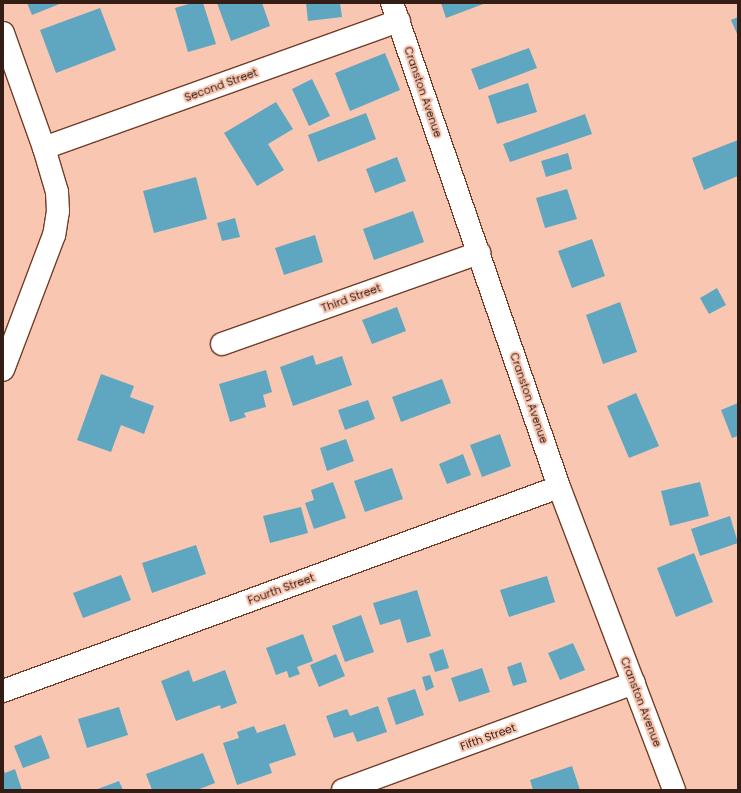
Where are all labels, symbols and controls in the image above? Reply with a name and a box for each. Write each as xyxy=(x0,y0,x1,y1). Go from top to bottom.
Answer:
street label: Cranston Avenue xyxy=(401,45,445,139)
street label: Second Street xyxy=(183,66,259,104)
street label: Third Street xyxy=(319,281,383,315)
street label: Cranston Avenue xyxy=(507,351,551,445)
street label: Fourth Street xyxy=(246,571,316,607)
street label: Cranston Avenue xyxy=(618,655,664,749)
street label: Fifth Street xyxy=(458,721,518,753)

